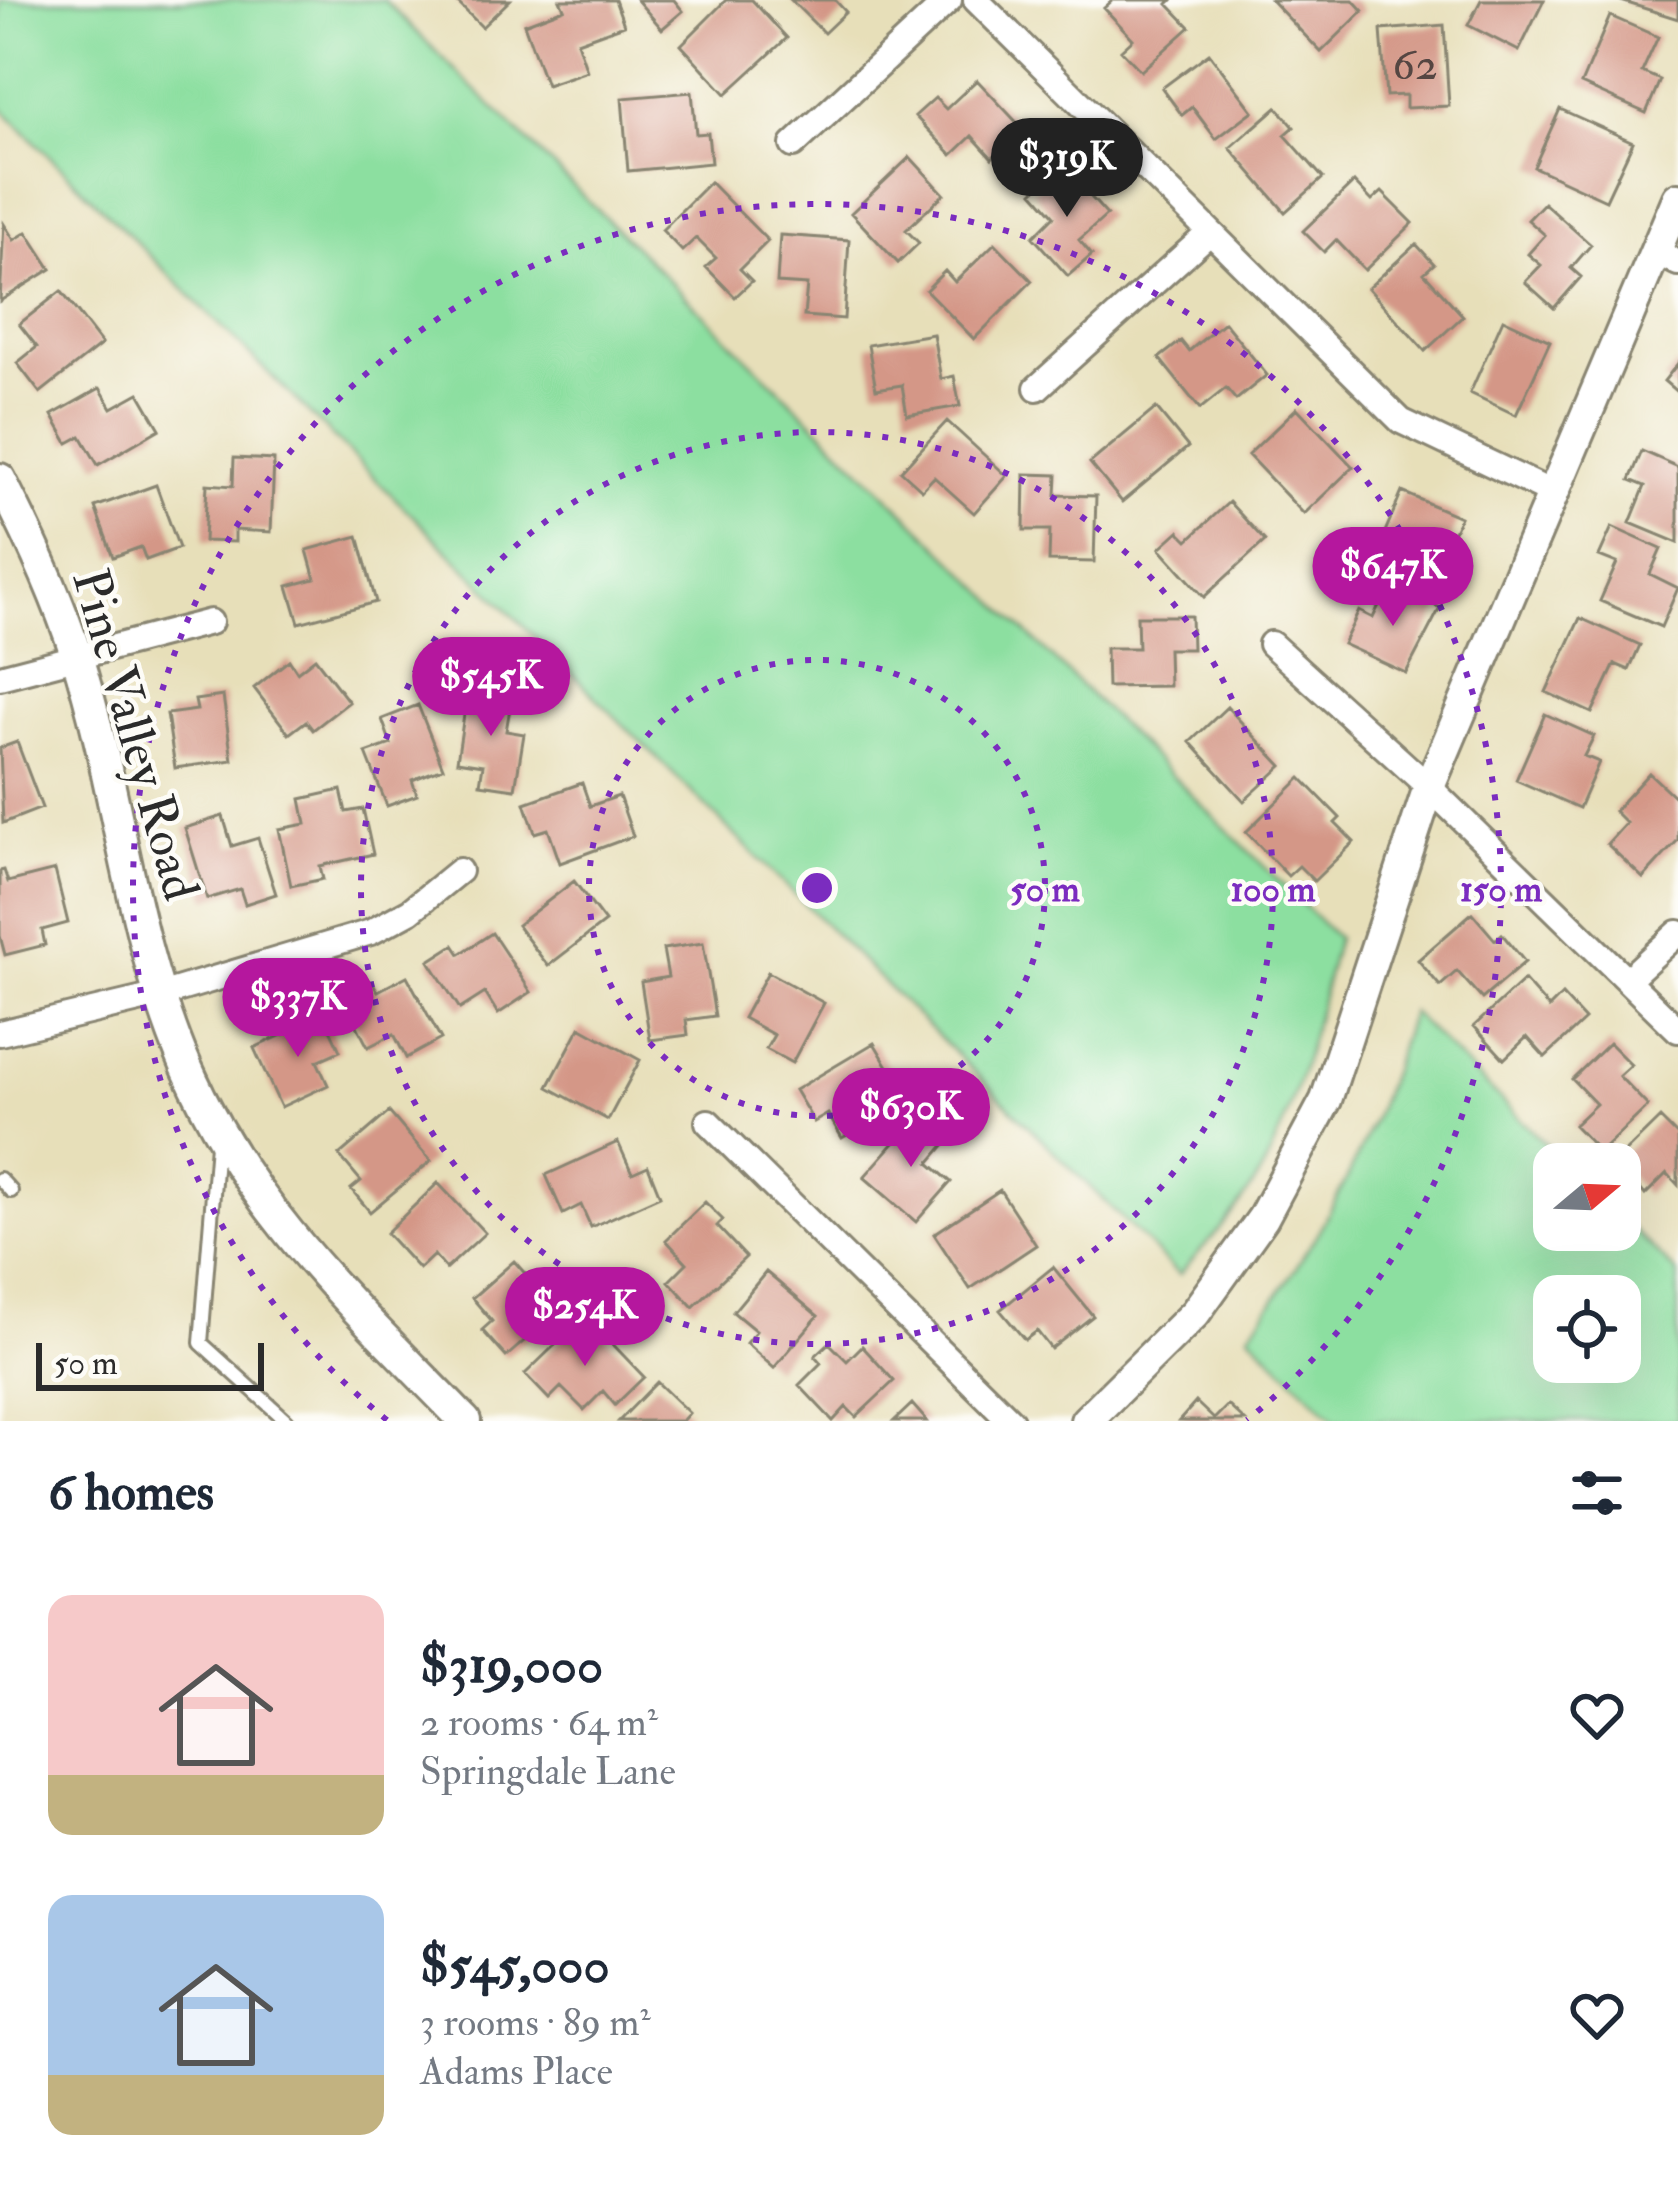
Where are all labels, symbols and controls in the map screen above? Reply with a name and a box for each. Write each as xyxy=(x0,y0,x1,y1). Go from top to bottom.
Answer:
house number: 62 xyxy=(1392,37,1438,93)
pin: $319K xyxy=(983,118,1151,220)
text: $319K xyxy=(1018,132,1116,181)
pin: $647K xyxy=(1309,527,1477,629)
text: $647K xyxy=(1339,541,1447,590)
street label: Pine Valley Road xyxy=(57,562,213,907)
pin: $545K xyxy=(407,637,575,739)
text: $545K xyxy=(439,651,543,700)
centre of rings xyxy=(796,867,838,909)
text: 50 m xyxy=(1010,867,1080,912)
text: 100 m xyxy=(1230,867,1316,912)
text: 150 m xyxy=(1460,867,1542,912)
pin: $337K xyxy=(214,958,382,1060)
text: $337K xyxy=(249,972,347,1021)
pin: $630K xyxy=(827,1068,995,1170)
text: $630K xyxy=(859,1082,963,1131)
north arrow xyxy=(1533,1143,1641,1251)
map controls xyxy=(1533,1143,1641,1383)
pin: $254K xyxy=(501,1267,669,1369)
button: locate xyxy=(1533,1275,1641,1383)
text: $254K xyxy=(532,1281,638,1330)
scale bar xyxy=(36,1337,264,1390)
text: 50 m xyxy=(54,1343,118,1384)
icon: filters xyxy=(1564,1460,1630,1526)
text: 6 homes xyxy=(48,1461,214,1525)
text: $319,000 xyxy=(420,1634,603,1698)
icon: home xyxy=(144,1643,288,1787)
icon: heart xyxy=(1564,1682,1630,1748)
text: 2 rooms · 64 m² xyxy=(420,1698,658,1747)
text: Springdale Lane xyxy=(420,1747,676,1796)
text: $545,000 xyxy=(420,1934,610,1998)
icon: home xyxy=(144,1943,288,2087)
icon: heart xyxy=(1564,1982,1630,2048)
text: 3 rooms · 89 m² xyxy=(420,1998,651,2047)
text: Adams Place xyxy=(420,2047,613,2096)

